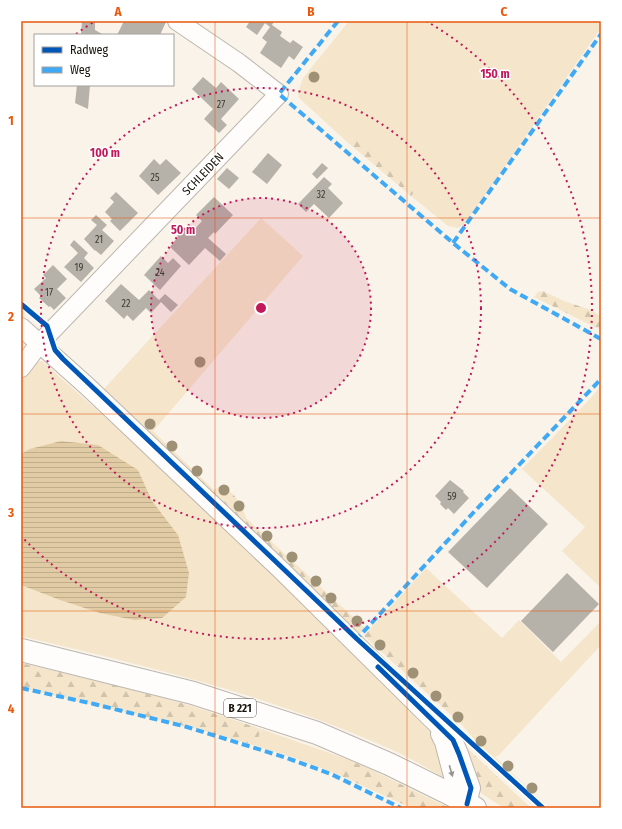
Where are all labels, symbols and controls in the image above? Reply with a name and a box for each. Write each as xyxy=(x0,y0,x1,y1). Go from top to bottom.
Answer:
text: A xyxy=(113,4,122,19)
text: B xyxy=(307,4,315,19)
text: C xyxy=(501,4,508,19)
legend xyxy=(34,34,174,86)
text: Radweg xyxy=(70,43,109,57)
text: Weg xyxy=(70,63,91,77)
text: 150 m xyxy=(480,67,510,81)
house number: 27 xyxy=(217,99,225,111)
text: 1 xyxy=(8,113,14,128)
text: 100 m xyxy=(90,146,120,160)
street label: SCHLEIDEN xyxy=(179,150,227,198)
house number: 25 xyxy=(151,172,160,184)
house number: 32 xyxy=(317,189,326,201)
text: 50 m xyxy=(171,223,195,237)
house number: 21 xyxy=(95,234,103,246)
house number: 19 xyxy=(75,262,84,274)
house number: 24 xyxy=(155,267,165,279)
house number: 17 xyxy=(45,287,53,299)
house number: 22 xyxy=(122,298,131,310)
centre of rings xyxy=(254,301,268,315)
text: 2 xyxy=(7,309,14,324)
house number: 59 xyxy=(447,491,457,503)
text: 3 xyxy=(7,505,14,520)
road number: B 221 xyxy=(224,699,256,717)
text: 4 xyxy=(8,701,15,716)
one-way arrow xyxy=(448,766,454,778)

